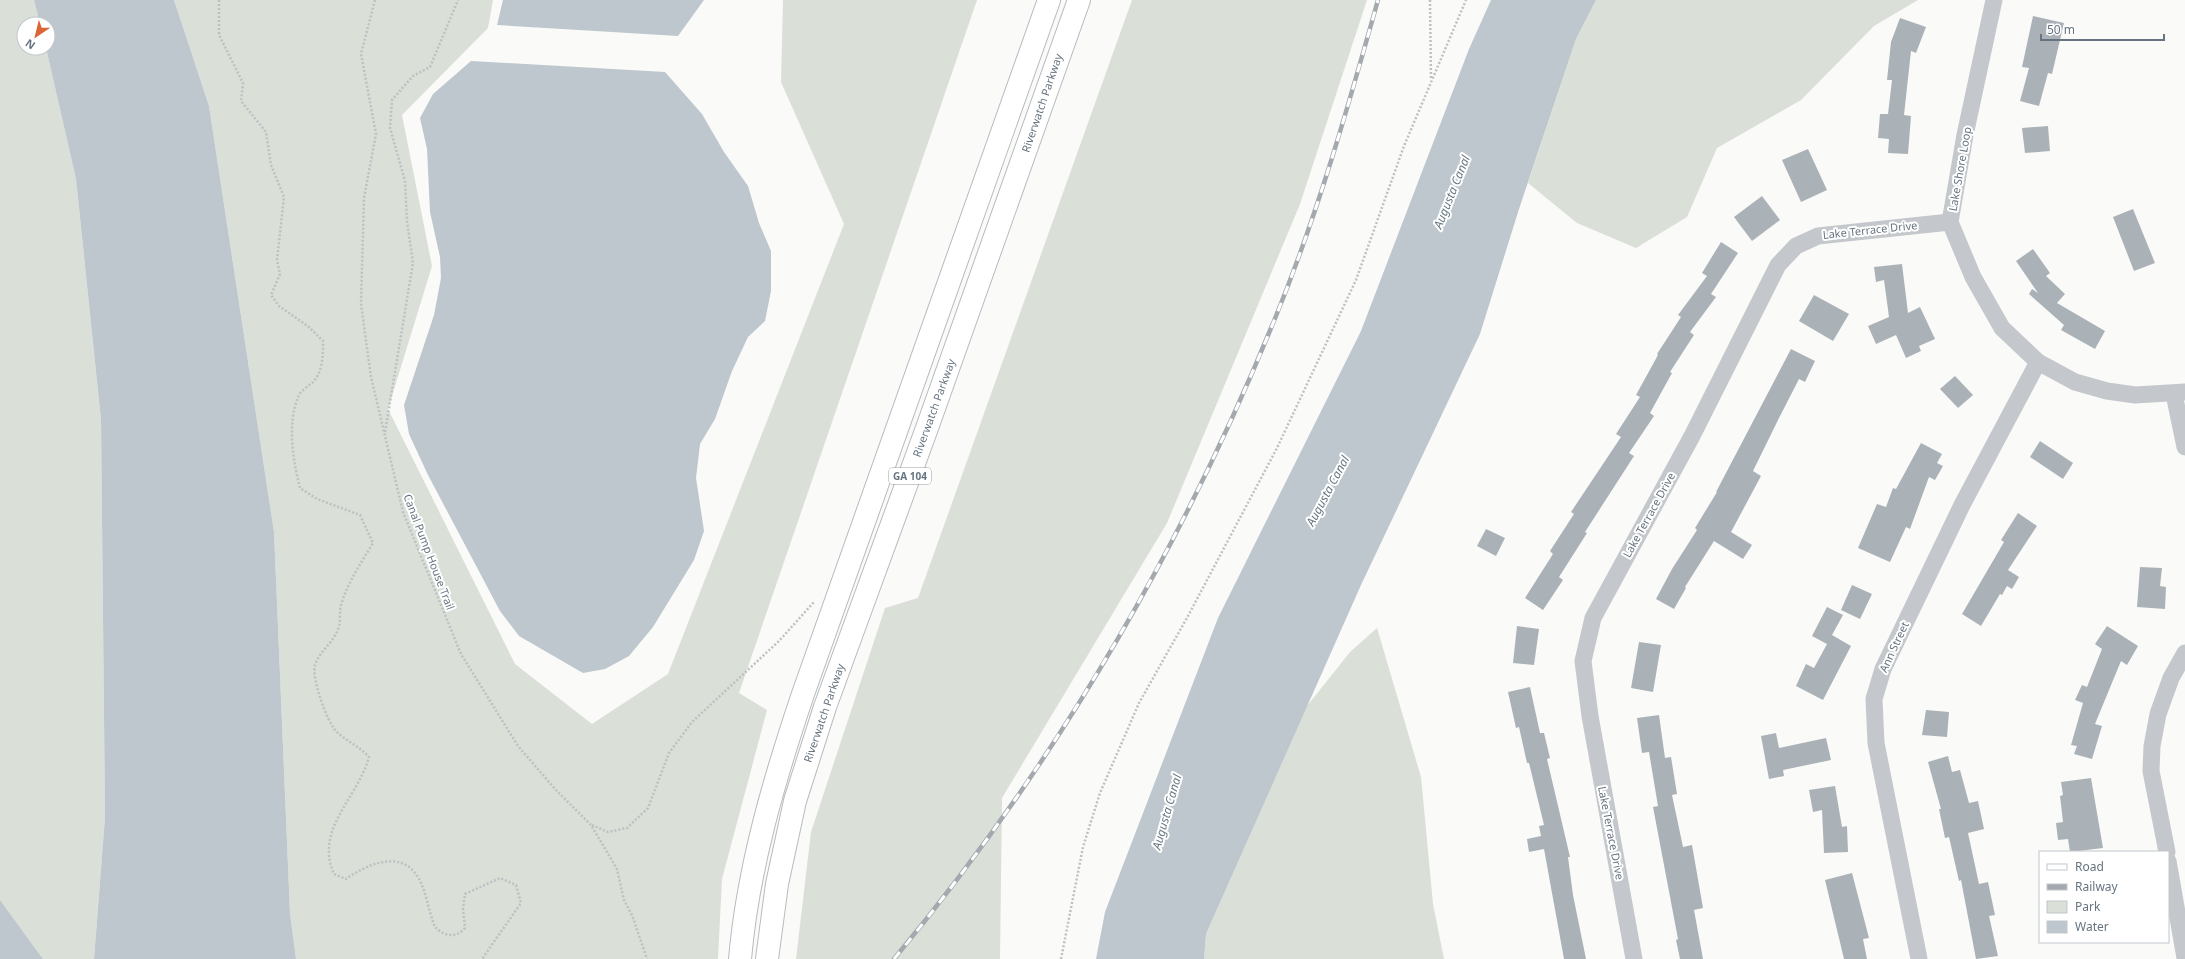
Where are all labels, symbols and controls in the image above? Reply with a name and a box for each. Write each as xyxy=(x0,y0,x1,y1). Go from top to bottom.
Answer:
north arrow xyxy=(16,16,56,56)
scale bar xyxy=(2041,16,2164,42)
text: 50 m xyxy=(2047,21,2075,38)
text: N xyxy=(22,36,38,53)
street label: Riverwatch Parkway xyxy=(1018,51,1066,154)
street label: Lake Shore Loop xyxy=(1945,125,1974,212)
water label: Augusta Canal xyxy=(1429,152,1474,232)
street label: Lake Terrace Drive xyxy=(1822,217,1918,242)
street label: Riverwatch Parkway xyxy=(909,356,958,459)
water label: Augusta Canal xyxy=(1301,452,1354,530)
road number: GA 104 xyxy=(889,468,931,484)
street label: Lake Terrace Drive xyxy=(1619,470,1678,560)
street label: Canal Pump House Trail xyxy=(400,492,458,612)
street label: Ann Street xyxy=(1875,619,1912,675)
street label: Riverwatch Parkway xyxy=(800,661,848,764)
water label: Augusta Canal xyxy=(1147,771,1186,852)
street label: Lake Terrace Drive xyxy=(1595,785,1628,881)
legend xyxy=(2039,851,2169,943)
text: Road xyxy=(2075,858,2104,875)
text: Railway xyxy=(2075,878,2119,895)
text: Park xyxy=(2075,898,2101,915)
text: Water xyxy=(2075,918,2109,935)

